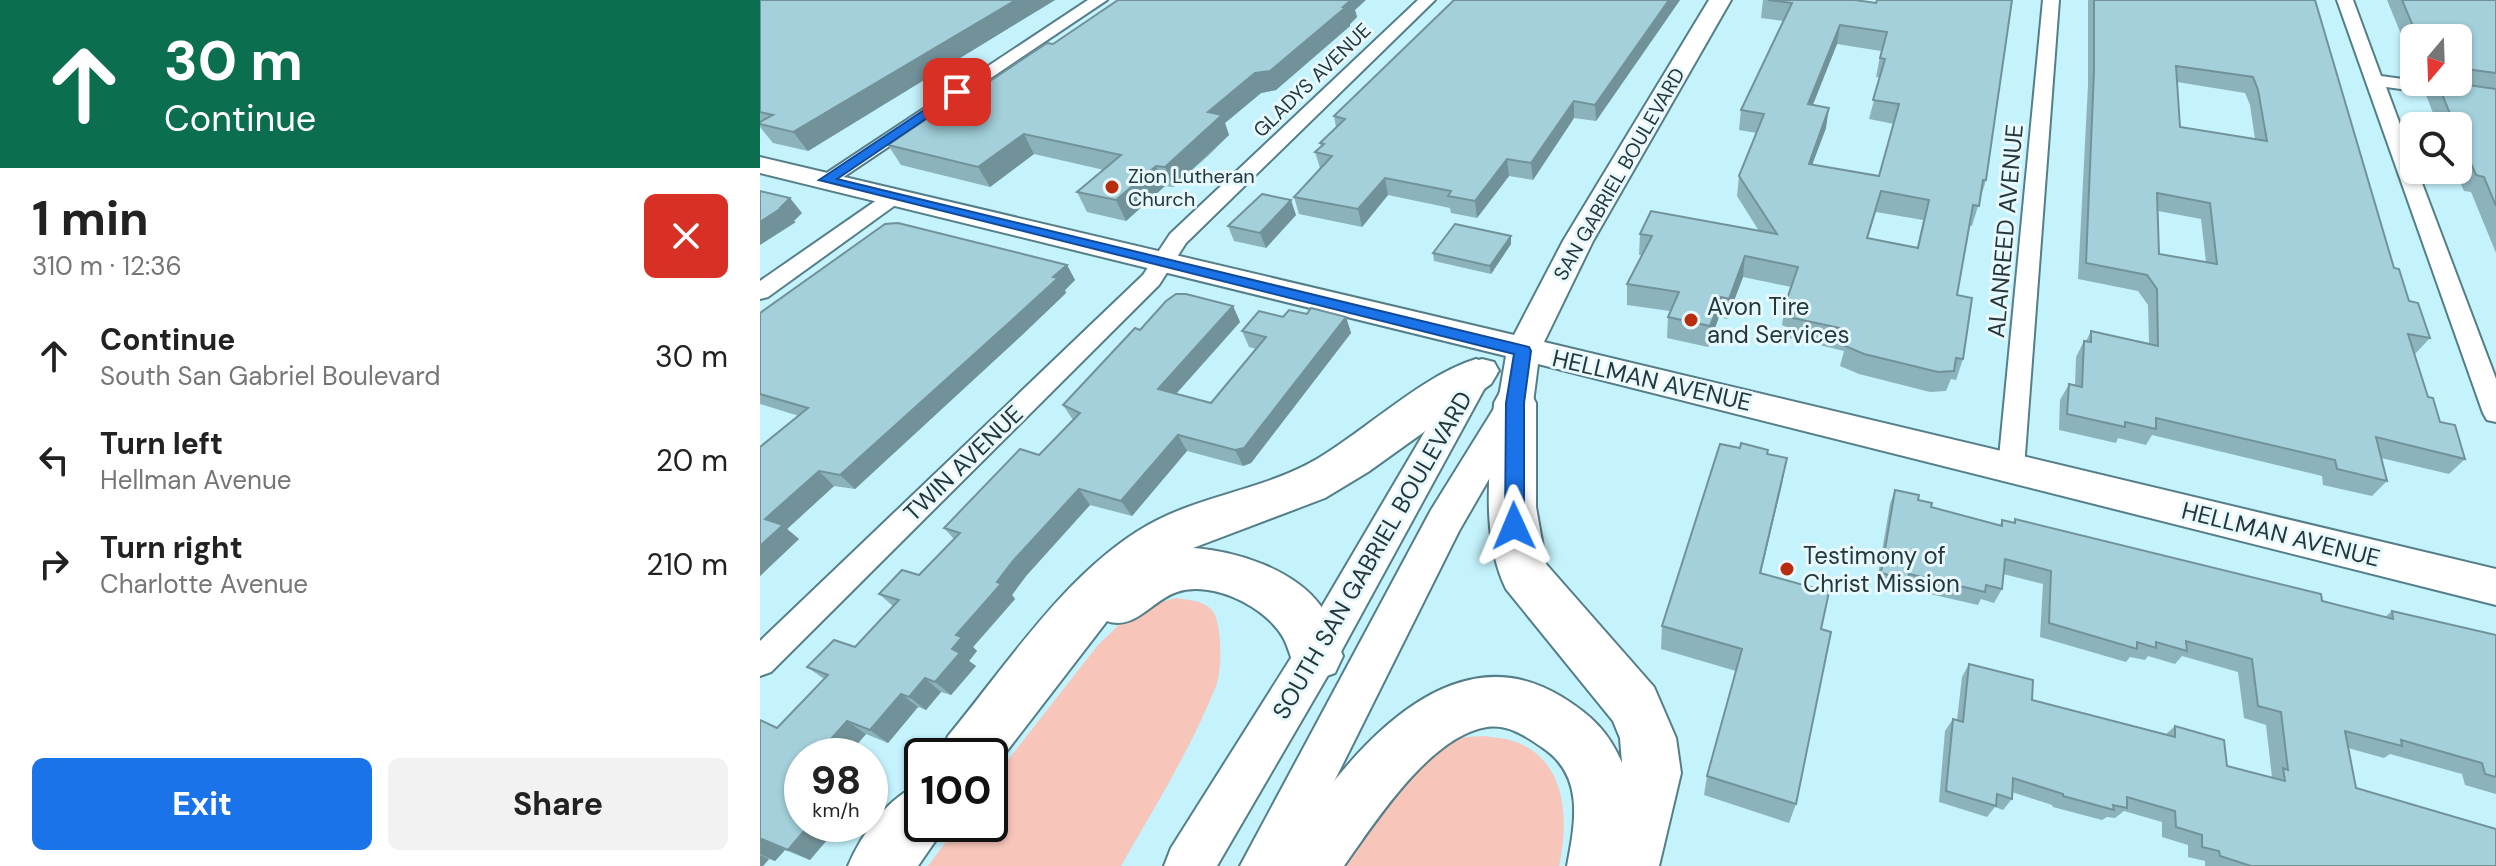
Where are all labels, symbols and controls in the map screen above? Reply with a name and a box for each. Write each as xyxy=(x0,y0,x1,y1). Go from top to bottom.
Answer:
street label: GLADYS AVENUE xyxy=(1248,17,1376,143)
text: 30 m xyxy=(164,24,303,97)
north arrow xyxy=(2400,24,2472,96)
map controls xyxy=(2400,24,2472,184)
icon: ahead xyxy=(32,32,136,136)
pin xyxy=(923,58,991,126)
street label: SAN GABRIEL BOULEVARD xyxy=(1547,63,1691,285)
icon: arrive xyxy=(935,70,979,114)
text: Continue xyxy=(164,95,316,142)
button: search xyxy=(2400,112,2472,184)
street label: ALANREED AVENUE xyxy=(1980,123,2030,339)
place label: Zion Lutheran Church xyxy=(1128,163,1255,212)
marker: Zion Lutheran Church xyxy=(1103,178,1121,196)
text: 1 min xyxy=(32,187,149,250)
button: close xyxy=(644,194,728,278)
text: 310 m · 12:36 xyxy=(32,249,182,283)
place label: Avon Tire and Services xyxy=(1707,291,1850,350)
marker: Avon Tire and Services xyxy=(1682,311,1700,329)
text: Continue xyxy=(100,320,235,359)
icon: ahead xyxy=(32,334,76,378)
text: 30 m xyxy=(655,337,728,376)
street label: HELLMAN AVENUE xyxy=(1549,342,1755,418)
text: South San Gabriel Boulevard xyxy=(100,359,441,393)
street label: SOUTH SAN GABRIEL BOULEVARD xyxy=(1265,385,1479,725)
street label: TWIN AVENUE xyxy=(897,398,1029,528)
text: Turn left xyxy=(100,424,223,463)
icon: left xyxy=(32,438,76,482)
text: 20 m xyxy=(656,441,728,480)
text: Hellman Avenue xyxy=(100,463,292,497)
position arrow xyxy=(1472,484,1556,568)
street label: HELLMAN AVENUE xyxy=(2179,494,2383,574)
text: Turn right xyxy=(100,528,243,567)
place label: Testimony of Christ Mission xyxy=(1803,540,1960,599)
icon: right xyxy=(32,542,76,586)
text: 210 m xyxy=(646,545,728,584)
marker: Testimony of Christ Mission xyxy=(1778,560,1796,578)
text: Charlotte Avenue xyxy=(100,567,308,601)
speed limit sign: 100 xyxy=(904,738,1008,842)
text: 98 xyxy=(811,754,861,806)
button: Exit xyxy=(32,758,372,850)
button: Share xyxy=(388,758,728,850)
text: km/h xyxy=(812,797,860,823)

